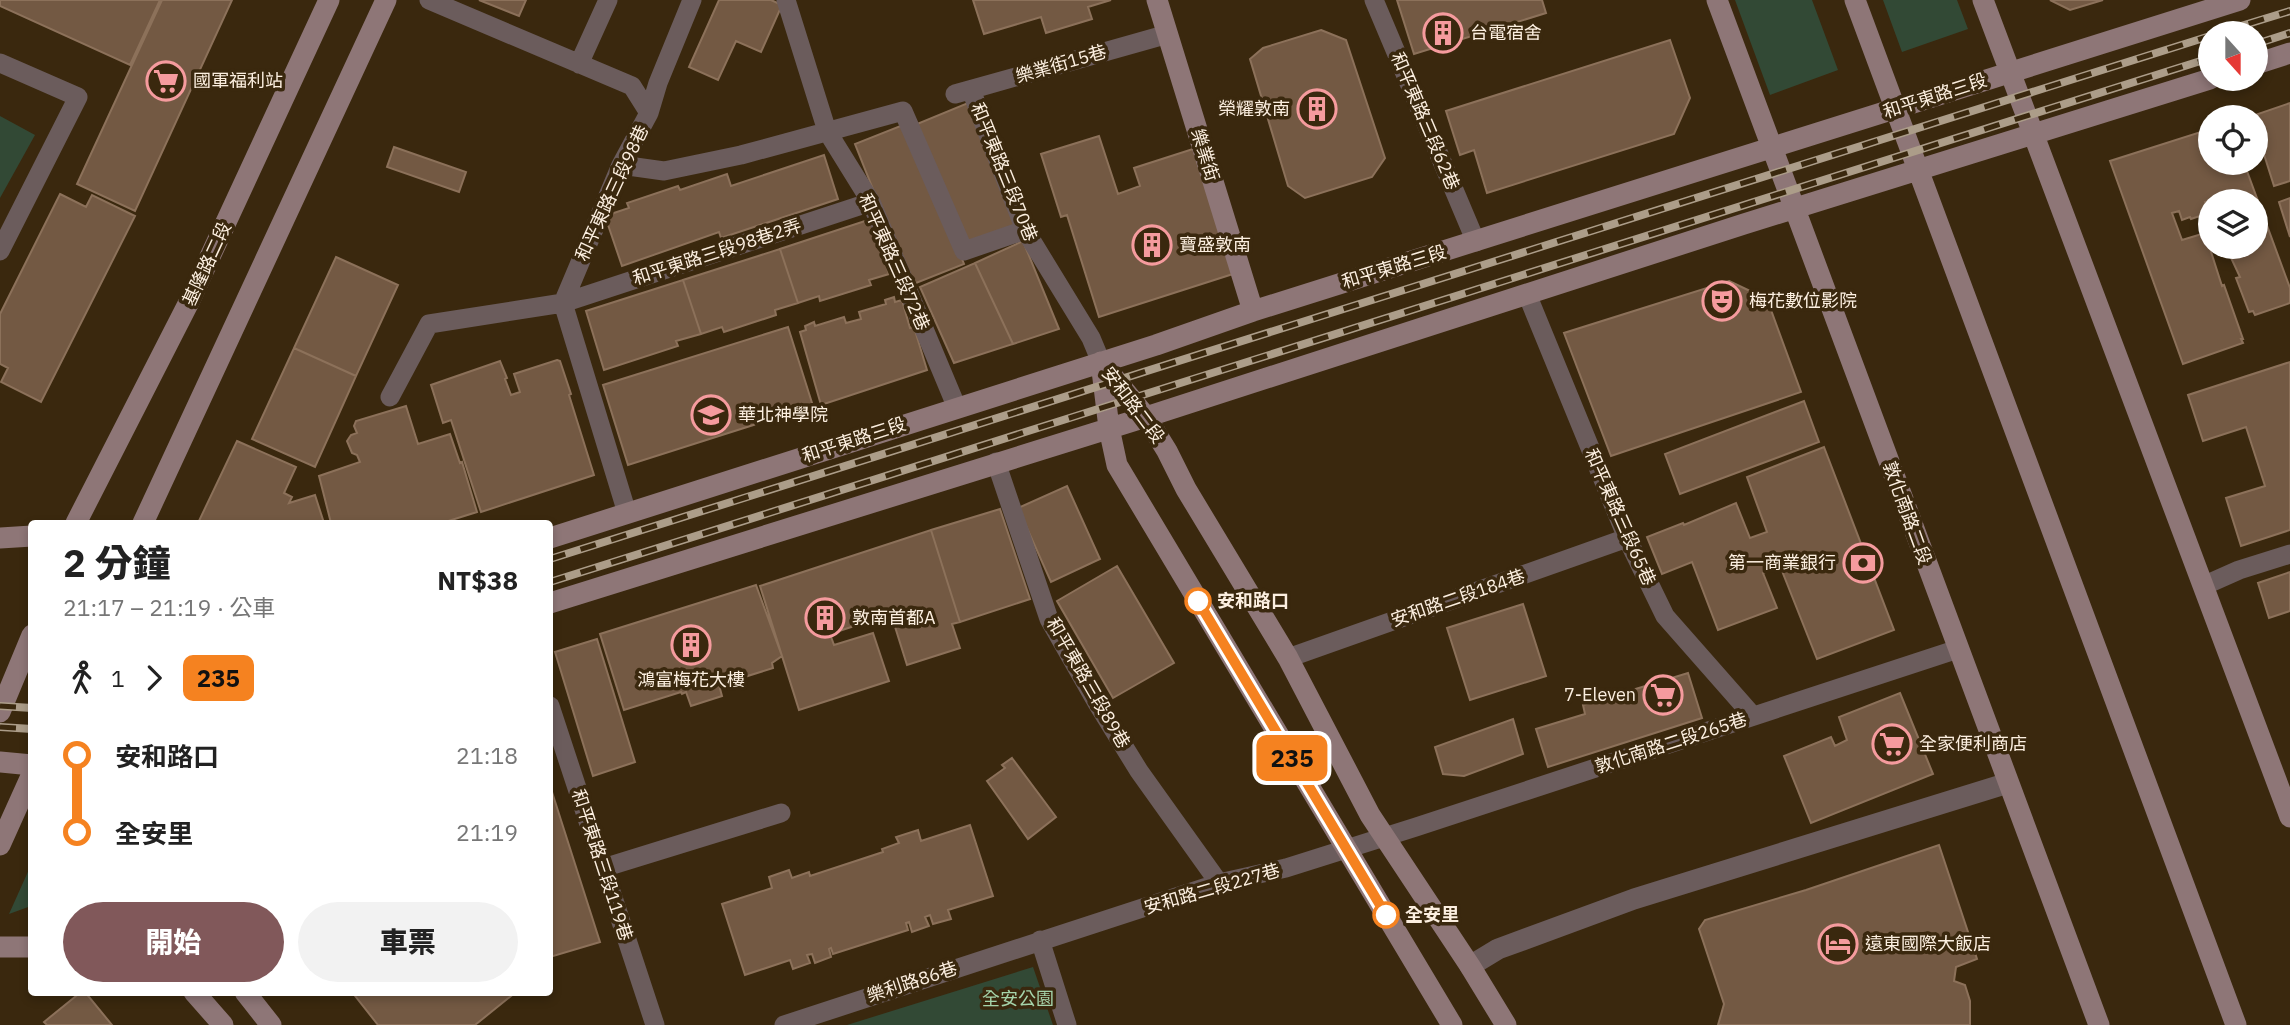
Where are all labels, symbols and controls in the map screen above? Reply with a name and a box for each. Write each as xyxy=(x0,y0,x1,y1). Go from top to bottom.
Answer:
building icon: 台電宿舍 xyxy=(1422,12,1464,54)
place label: 台電宿舍 xyxy=(1470,21,1542,44)
north arrow xyxy=(2198,21,2268,91)
map controls xyxy=(2198,21,2268,259)
street label: 樂業街15巷 xyxy=(1013,40,1109,87)
street label: 和平東路三段62巷 xyxy=(1386,48,1465,193)
supermarket icon: 國軍福利站 xyxy=(145,60,187,102)
street label: 和平東路三段 xyxy=(1880,68,1990,123)
place label: 國軍福利站 xyxy=(193,69,283,92)
building icon: 榮耀敦南 xyxy=(1296,88,1338,130)
place label: 榮耀敦南 xyxy=(1218,97,1290,120)
street label: 和平東路三段70巷 xyxy=(966,99,1043,245)
button: locate xyxy=(2198,105,2268,175)
street label: 和平東路三段98巷 xyxy=(570,121,653,265)
street label: 樂業街 xyxy=(1187,126,1224,184)
button: layers xyxy=(2198,189,2268,259)
street label: 和平東路三段72巷 xyxy=(854,190,935,334)
street label: 和平東路三段98巷2弄 xyxy=(629,213,804,290)
street label: 基隆路二段 xyxy=(177,218,236,309)
building icon: 寶盛敦南 xyxy=(1131,224,1173,266)
place label: 寶盛敦南 xyxy=(1179,233,1251,256)
street label: 和平東路三段 xyxy=(1339,240,1449,293)
theatre icon: 梅花數位影院 xyxy=(1701,280,1743,322)
place label: 梅花數位影院 xyxy=(1749,289,1857,312)
street label: 安和路二段 xyxy=(1097,362,1170,448)
school or university icon: 華北神學院 xyxy=(690,394,732,436)
place label: 華北神學院 xyxy=(738,403,828,426)
street label: 和平東路三段 xyxy=(799,412,909,467)
street label: 和平東路三段65巷 xyxy=(1580,445,1661,589)
street label: 敦化南路二段 xyxy=(1878,458,1937,568)
text: 2 分鐘 xyxy=(63,538,171,587)
bank icon: 第一商業銀行 xyxy=(1842,542,1884,584)
place label: 第一商業銀行 xyxy=(1728,551,1836,574)
text: NT$38 xyxy=(437,563,518,597)
street label: 安和路二段184巷 xyxy=(1388,564,1528,631)
marker: 安和路口 xyxy=(1185,588,1211,614)
place label: 安和路口 xyxy=(1217,589,1289,612)
text: 21:17 – 21:19 · 公車 xyxy=(63,592,276,622)
building icon: 敦南首都A xyxy=(804,597,846,639)
place label: 敦南首都A xyxy=(852,606,936,629)
street label: 和平東路三段89巷 xyxy=(1042,613,1135,752)
building icon: 鴻富梅花大樓 xyxy=(670,624,712,666)
icon: walk xyxy=(63,659,101,697)
icon: forward xyxy=(135,659,173,697)
text: 235 xyxy=(197,662,240,694)
text: 1 xyxy=(111,663,125,693)
place label: 鴻富梅花大樓 xyxy=(637,668,745,691)
supermarket icon: 7-Eleven xyxy=(1642,674,1684,716)
place label: 7-Eleven xyxy=(1564,683,1636,706)
street label: 敦化南路二段265巷 xyxy=(1592,707,1750,778)
supermarket icon: 全家便利商店 xyxy=(1871,723,1913,765)
place label: 全家便利商店 xyxy=(1919,732,2027,755)
line badge: 235 xyxy=(1252,735,1332,781)
text: 安和路口 xyxy=(115,739,219,773)
text: 21:18 xyxy=(456,740,518,770)
text: 235 xyxy=(1270,742,1314,774)
street label: 和平東路三段119巷 xyxy=(567,786,638,944)
text: 全安里 xyxy=(115,816,193,850)
text: 21:19 xyxy=(456,817,518,847)
street label: 安和路二段227巷 xyxy=(1141,858,1283,919)
button: 開始 xyxy=(63,902,284,982)
button: 車票 xyxy=(298,902,518,982)
marker: 全安里 xyxy=(1373,902,1399,928)
place label: 全安里 xyxy=(1405,903,1459,926)
hotel icon: 遠東國際大飯店 xyxy=(1817,923,1859,965)
place label: 遠東國際大飯店 xyxy=(1865,932,1991,955)
street label: 樂利路86巷 xyxy=(864,956,960,1007)
park label: 全安公園 xyxy=(982,987,1054,1010)

